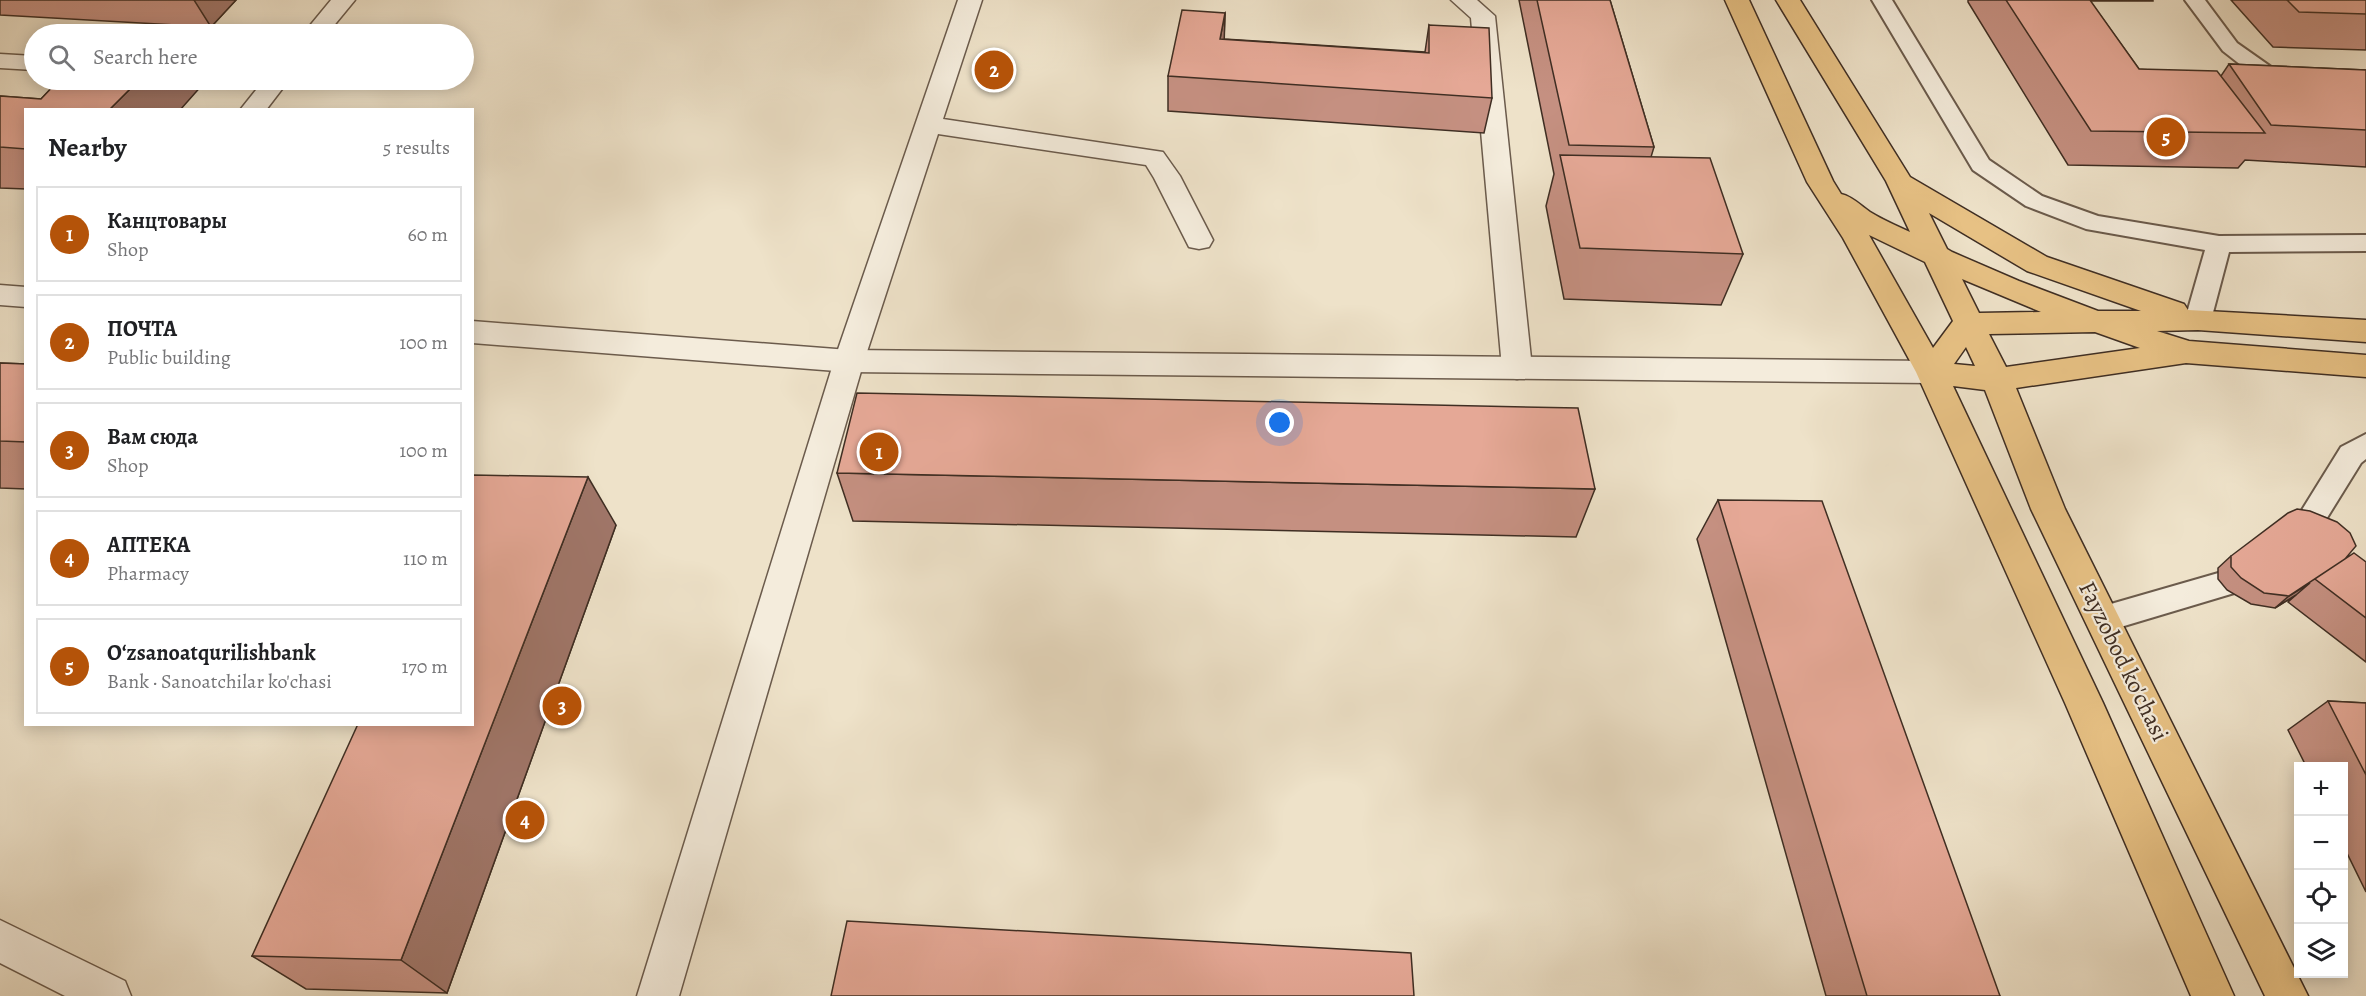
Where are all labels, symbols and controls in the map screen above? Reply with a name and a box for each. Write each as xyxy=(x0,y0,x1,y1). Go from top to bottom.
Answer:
search box xyxy=(24,24,474,90)
icon: search xyxy=(45,41,78,74)
text: Search here xyxy=(93,42,198,72)
pin: 2 xyxy=(974,48,1014,92)
pin: 5 xyxy=(2146,114,2186,160)
text: Nearby xyxy=(48,130,127,165)
text: 5 results xyxy=(383,134,450,161)
text: Канцтовары xyxy=(107,206,227,236)
text: 1 xyxy=(66,221,73,248)
text: 60 m xyxy=(408,221,448,248)
text: Shop xyxy=(107,236,149,263)
text: ПОЧТА xyxy=(107,314,177,344)
text: 2 xyxy=(65,329,74,356)
text: 100 m xyxy=(399,329,448,356)
text: Public building xyxy=(107,344,231,371)
your location xyxy=(1265,408,1294,437)
text: Вам сюда xyxy=(107,422,198,452)
pin: 1 xyxy=(860,430,898,474)
text: 3 xyxy=(65,437,74,464)
text: 100 m xyxy=(399,437,448,464)
text: Shop xyxy=(107,452,149,479)
text: АПТЕКА xyxy=(107,530,190,560)
text: 4 xyxy=(65,545,74,572)
text: 110 m xyxy=(403,545,448,572)
text: Pharmacy xyxy=(107,560,189,587)
street label: Fayzobod ko'chasi xyxy=(2071,576,2177,746)
text: Oʻzsanoatqurilishbank xyxy=(107,638,316,668)
text: 5 xyxy=(65,653,74,680)
text: 170 m xyxy=(402,653,448,680)
text: Bank · Sanoatchilar ko'chasi xyxy=(107,668,332,695)
pin: 3 xyxy=(542,684,582,728)
map controls xyxy=(2294,762,2348,978)
button: + xyxy=(2294,762,2348,816)
pin: 4 xyxy=(506,798,544,842)
button: − xyxy=(2294,816,2348,870)
button: locate xyxy=(2294,870,2348,924)
button: layers xyxy=(2294,924,2348,978)

